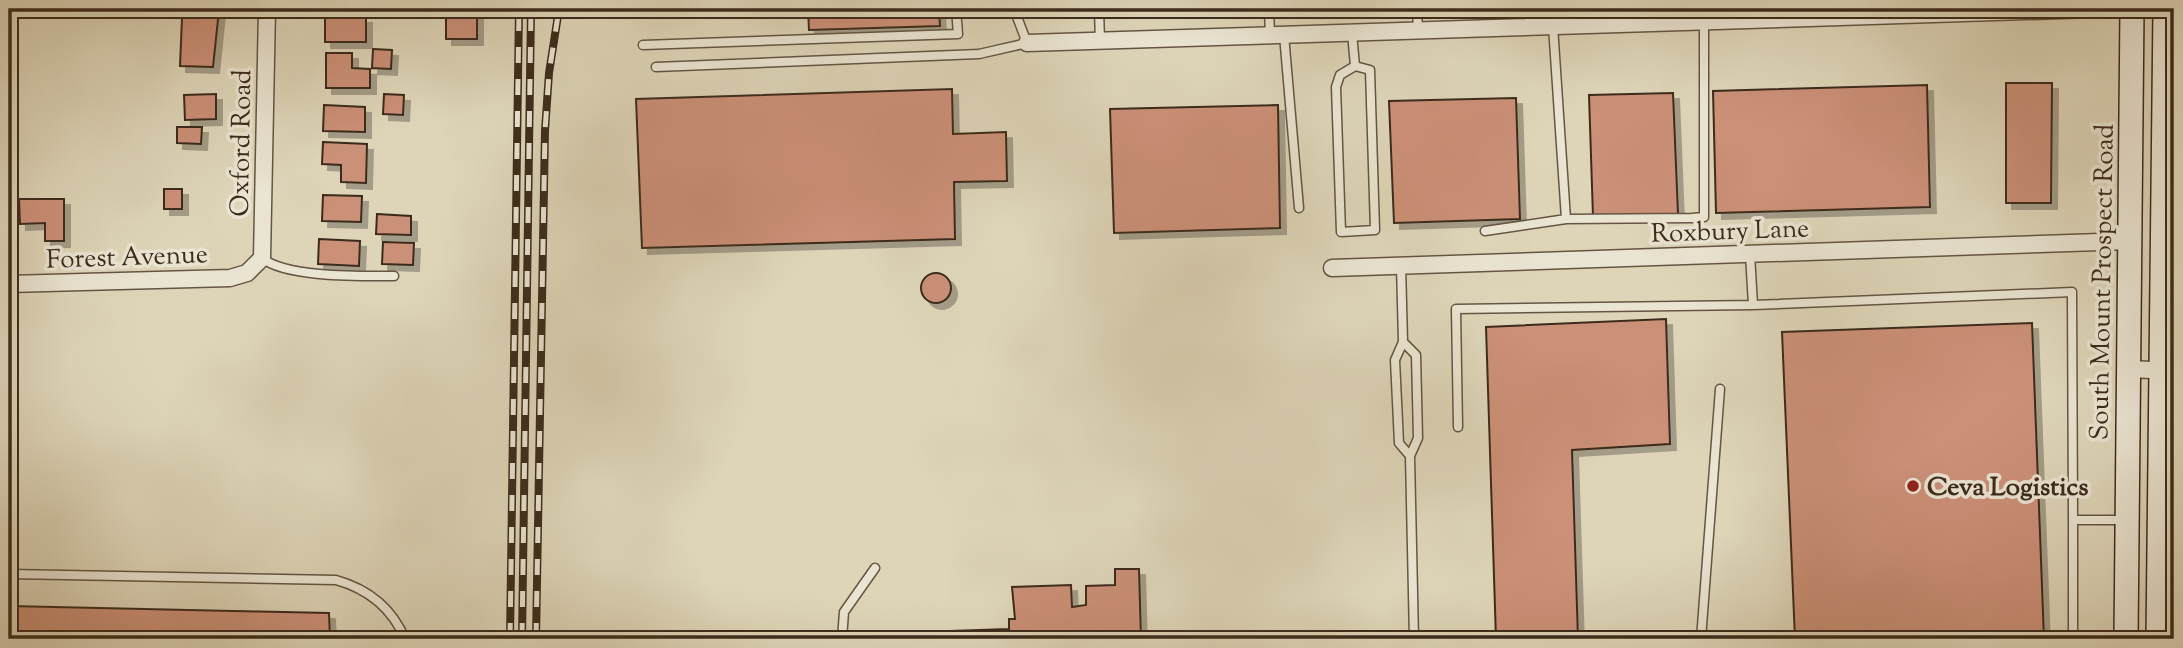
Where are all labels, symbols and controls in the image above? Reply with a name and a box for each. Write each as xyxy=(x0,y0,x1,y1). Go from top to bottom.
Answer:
street label: Oxford Road xyxy=(223,69,262,217)
street label: South Mount Prospect Road xyxy=(2082,123,2125,440)
street label: Roxbury Lane xyxy=(1650,211,1810,254)
street label: Forest Avenue xyxy=(46,237,208,280)
place label: Ceva Logistics xyxy=(1927,470,2088,507)
marker: Ceva Logistics xyxy=(1905,478,1921,494)

